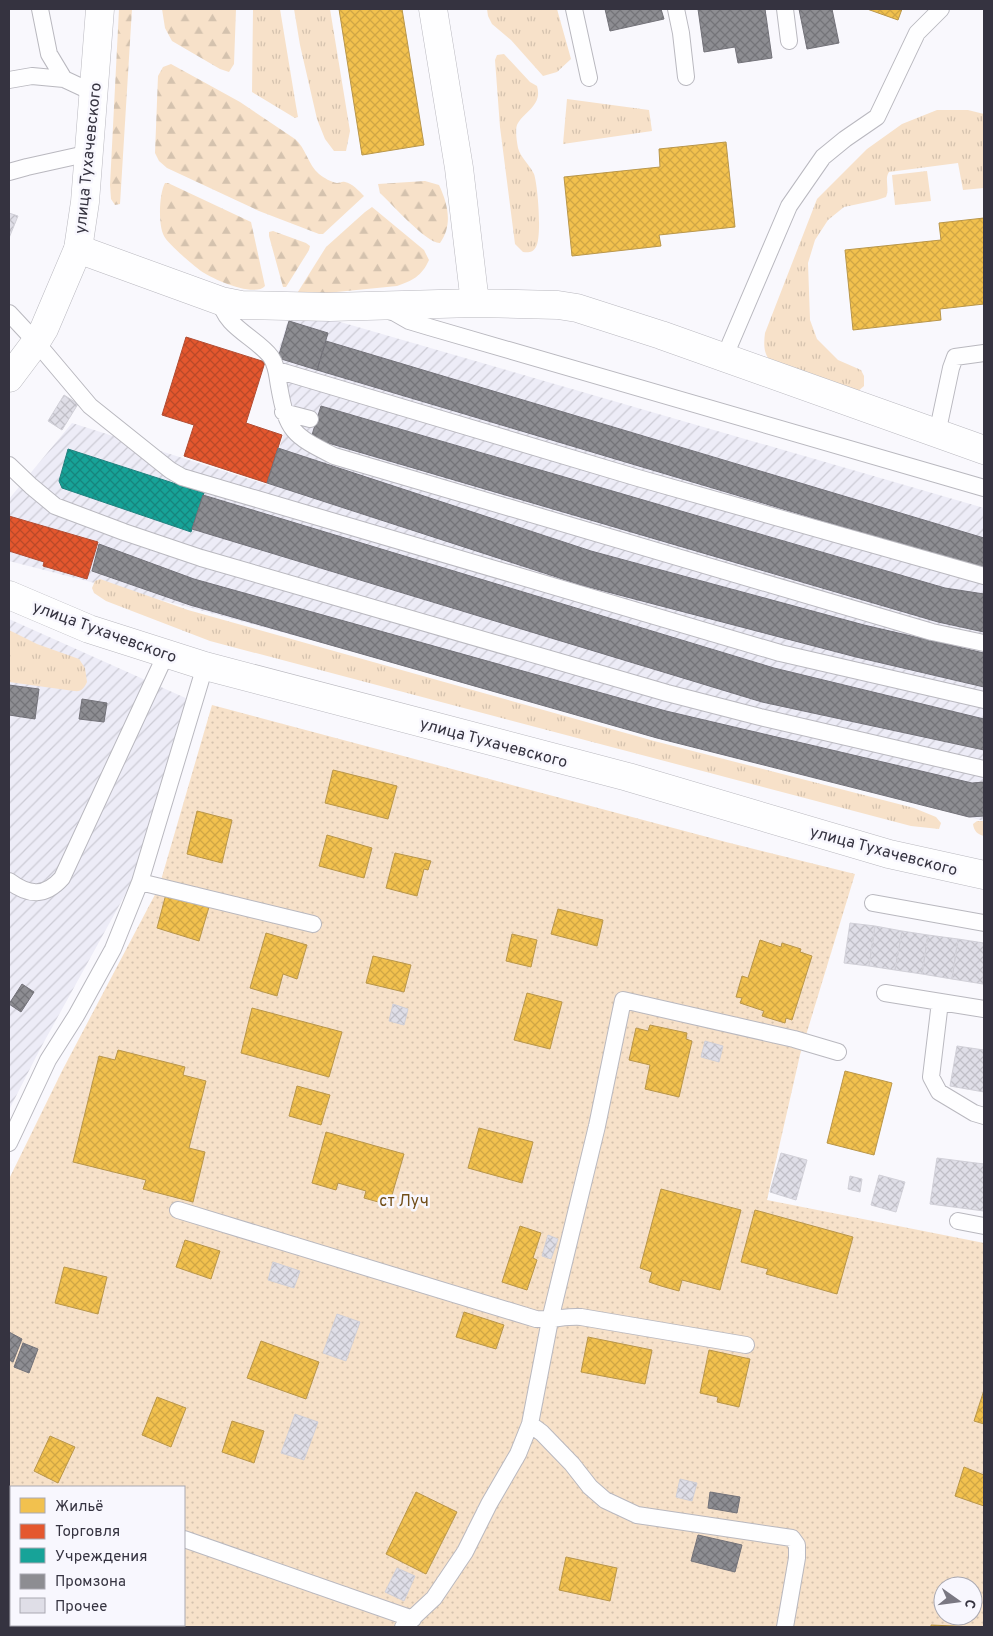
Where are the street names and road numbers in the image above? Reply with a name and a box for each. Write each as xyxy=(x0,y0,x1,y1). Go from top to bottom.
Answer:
street label: улица Тухачевского xyxy=(71,81,107,235)
street label: улица Тухачевского xyxy=(29,597,179,668)
street label: улица Тухачевского xyxy=(417,715,570,773)
street label: улица Тухачевского xyxy=(807,823,960,881)

